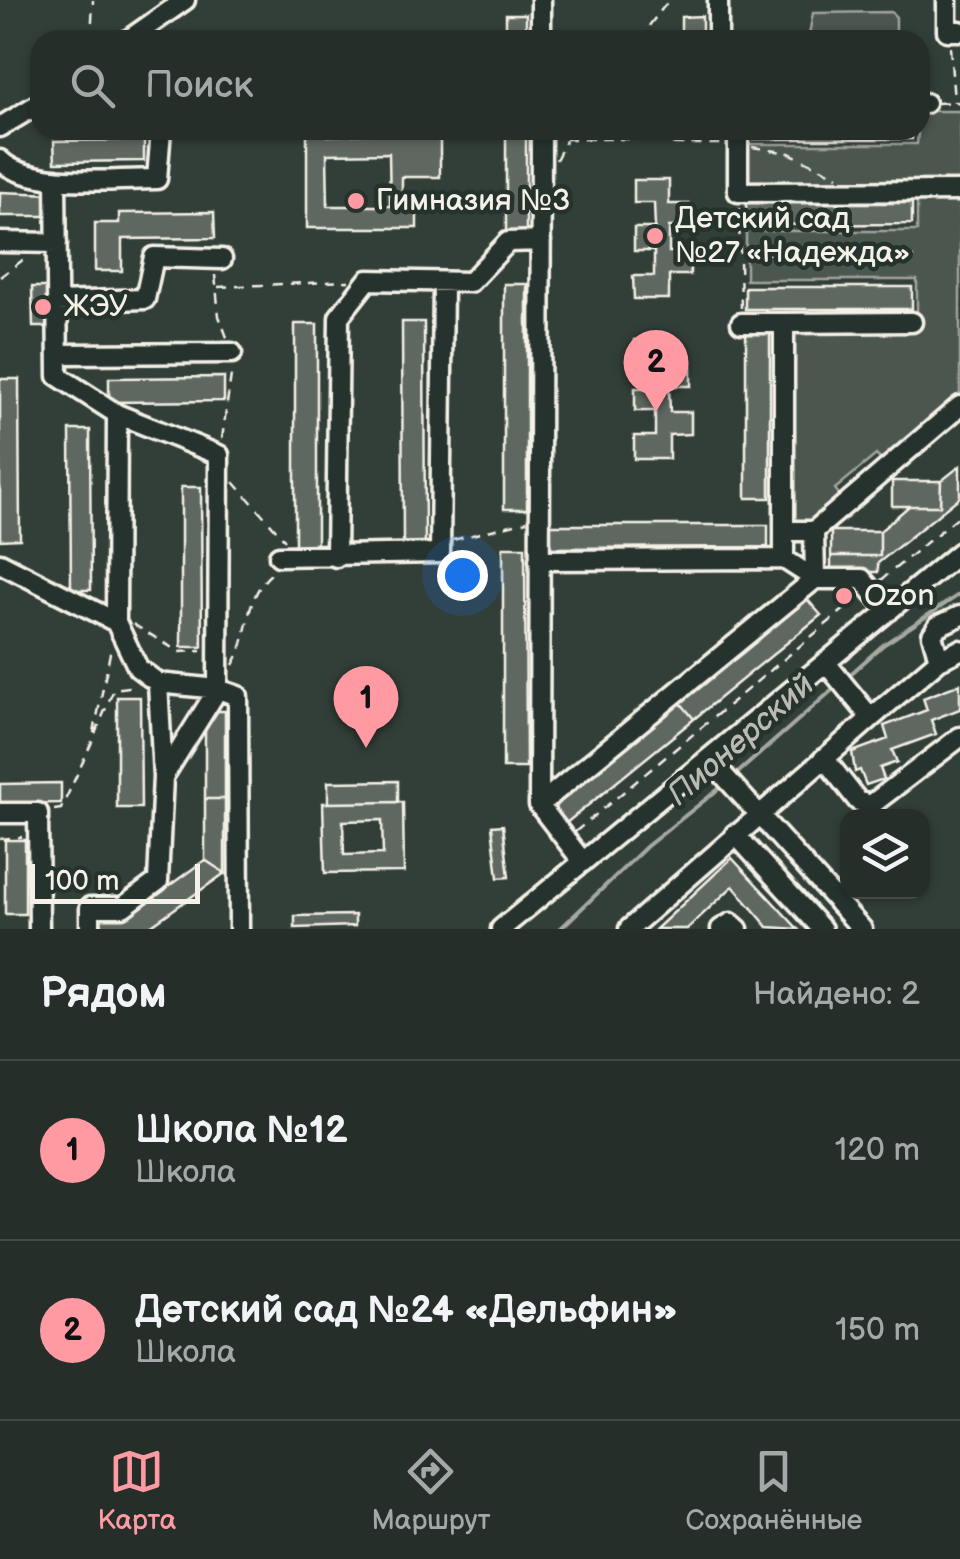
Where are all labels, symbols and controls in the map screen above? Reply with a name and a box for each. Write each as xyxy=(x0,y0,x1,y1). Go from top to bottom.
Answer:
search box xyxy=(30,30,930,140)
icon: search xyxy=(65,58,120,113)
text: Поиск xyxy=(145,63,253,108)
place label: Гимназия №3 xyxy=(376,183,570,219)
marker: Гимназия №3 xyxy=(345,190,367,212)
place label: Детский сад №27 «Надежда» xyxy=(675,201,910,271)
marker: Детский сад №27 «Надежда» xyxy=(644,225,666,247)
place label: ЖЭУ xyxy=(63,289,128,325)
marker: ЖЭУ xyxy=(32,296,54,318)
pin: 2 xyxy=(624,330,688,412)
your location xyxy=(437,550,488,601)
place label: Ozon xyxy=(864,578,934,614)
marker: Ozon xyxy=(833,585,855,607)
pin: 1 xyxy=(334,666,398,748)
water label: Пионерский xyxy=(660,666,822,814)
map controls xyxy=(840,809,930,899)
button: layers xyxy=(840,809,930,899)
scale bar xyxy=(30,859,200,904)
text: 100 m xyxy=(45,865,119,898)
text: Рядом xyxy=(40,969,167,1020)
text: Найдено: 2 xyxy=(753,975,920,1014)
text: Школа №12 xyxy=(135,1108,348,1153)
text: 1 xyxy=(66,1131,79,1170)
text: 120 m xyxy=(835,1131,920,1170)
text: Школа xyxy=(135,1153,236,1192)
text: Детский сад №24 «Дельфин» xyxy=(135,1288,678,1333)
text: 2 xyxy=(63,1311,82,1350)
text: 150 m xyxy=(835,1311,920,1350)
text: Школа xyxy=(135,1333,236,1372)
tab: Карта xyxy=(98,1444,176,1537)
tab: Маршрут xyxy=(371,1444,490,1537)
tab: Сохранённые xyxy=(686,1444,862,1537)

